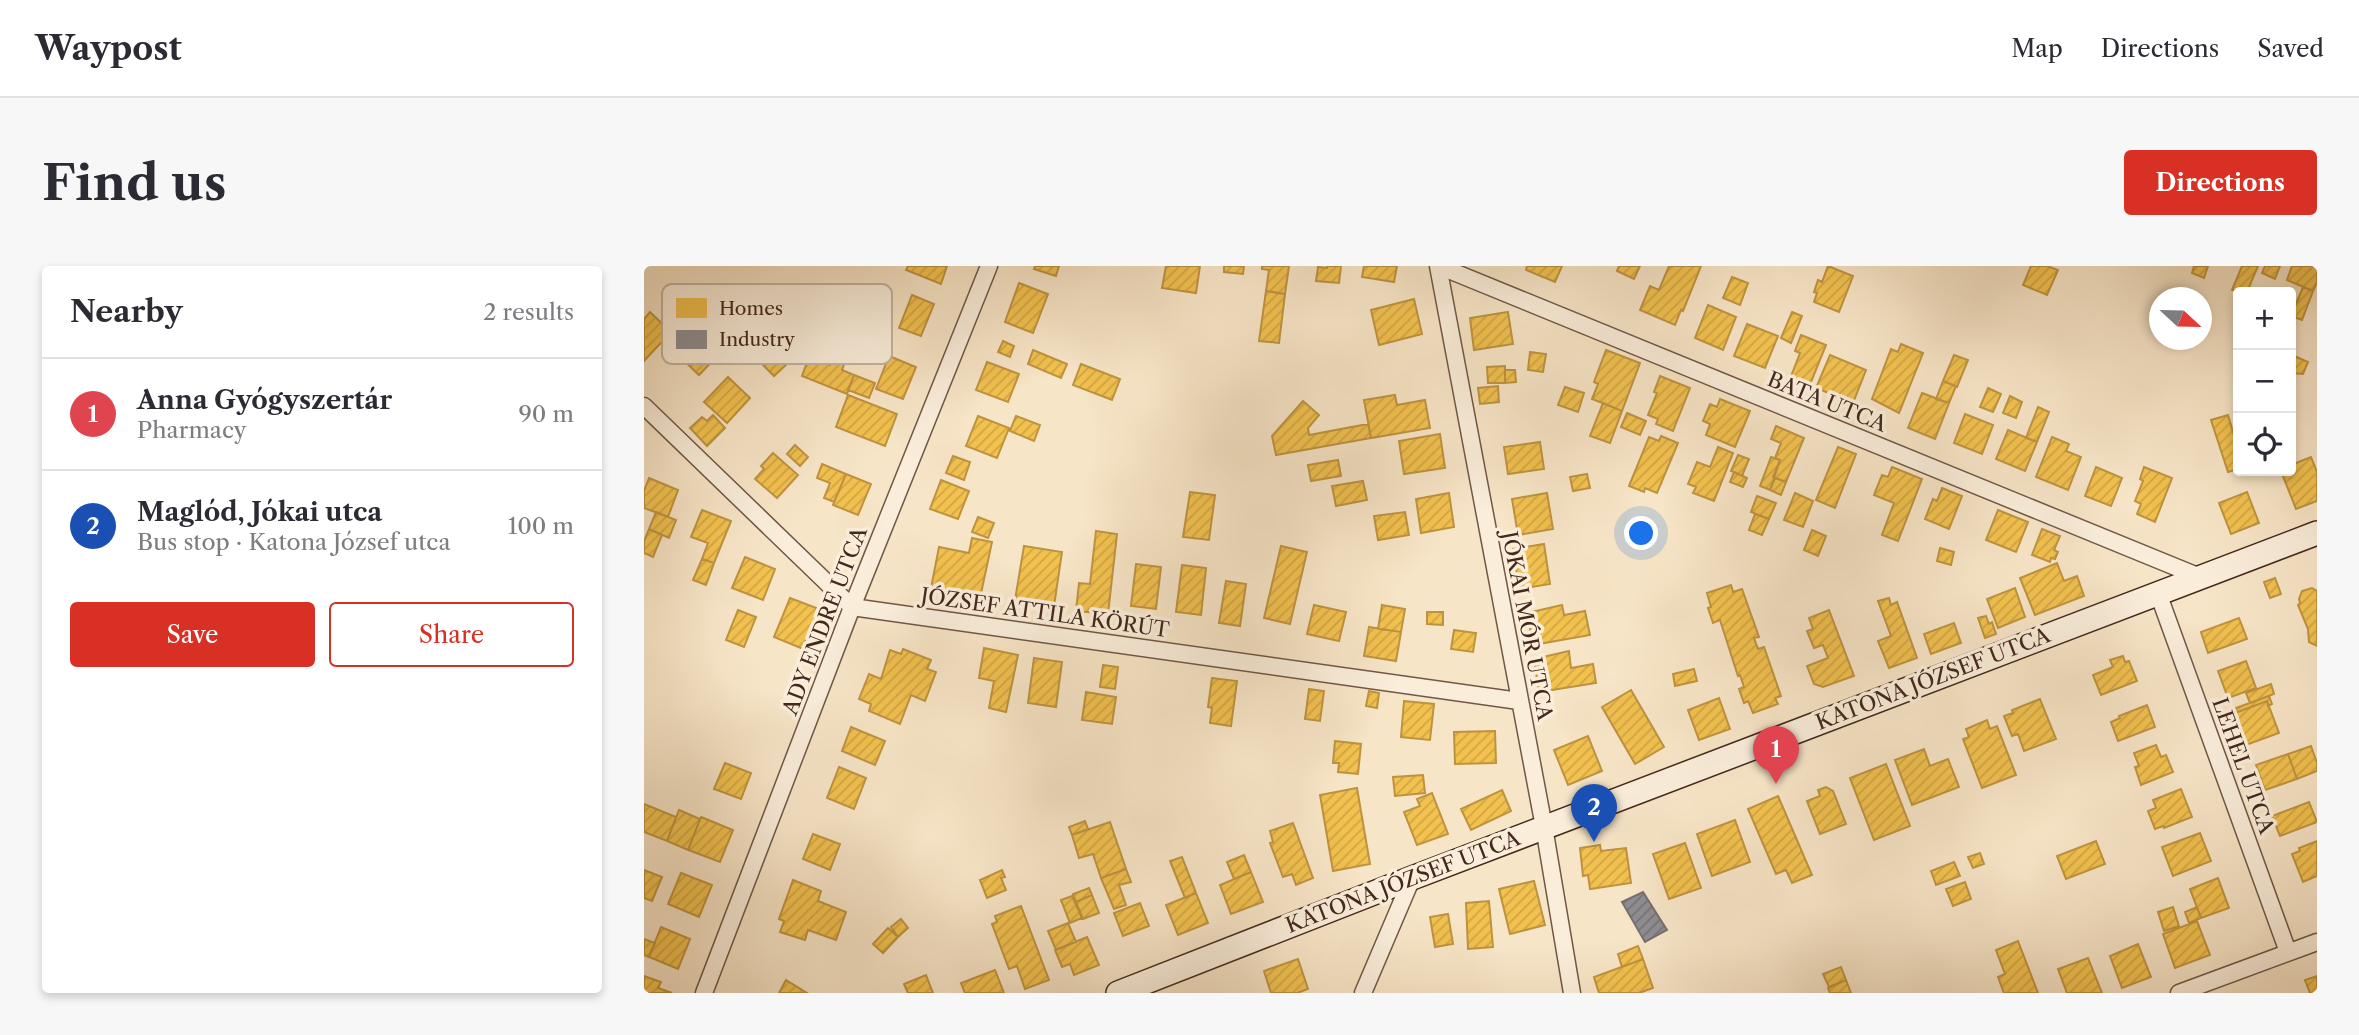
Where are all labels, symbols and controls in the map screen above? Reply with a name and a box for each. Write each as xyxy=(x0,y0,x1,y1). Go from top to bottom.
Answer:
text: Waypost xyxy=(35,28,182,69)
text: Map xyxy=(2011,34,2063,63)
text: Directions xyxy=(2101,34,2219,63)
text: Saved xyxy=(2257,34,2324,63)
button: Directions xyxy=(2124,150,2317,215)
text: Find us xyxy=(42,152,226,213)
legend xyxy=(662,284,892,364)
north arrow xyxy=(2149,287,2212,350)
map controls xyxy=(2233,287,2296,476)
button: + xyxy=(2233,287,2296,350)
text: Nearby xyxy=(70,293,183,330)
text: Homes xyxy=(719,297,783,320)
text: 2 results xyxy=(483,298,574,326)
text: Industry xyxy=(719,328,795,351)
button: − xyxy=(2233,350,2296,413)
street label: BATA UTCA xyxy=(1764,366,1891,437)
text: Anna Gyógyszertár xyxy=(137,384,392,416)
text: 1 xyxy=(88,400,98,428)
text: 90 m xyxy=(518,400,574,428)
button: locate xyxy=(2233,413,2296,476)
text: Pharmacy xyxy=(137,416,247,444)
text: Maglód, Jókai utca xyxy=(137,496,382,528)
text: 2 xyxy=(86,512,100,540)
text: 100 m xyxy=(508,512,574,540)
your location xyxy=(1624,516,1658,550)
street label: ADY ENDRE UTCA xyxy=(777,523,872,719)
street label: JÓKAI MÓR UTCA xyxy=(1496,526,1558,723)
text: Bus stop · Katona József utca xyxy=(137,528,451,556)
street label: JÓZSEF ATTILA KÖRÚT xyxy=(916,582,1171,642)
button: Save xyxy=(70,602,315,667)
button: Share xyxy=(329,602,574,667)
street label: KATONA JÓZSEF UTCA xyxy=(1812,622,2054,735)
street label: LEHEL UTCA xyxy=(2207,694,2280,838)
pin: 1 xyxy=(1753,726,1799,784)
pin: 2 xyxy=(1571,784,1617,842)
street label: KATONA JÓZSEF UTCA xyxy=(1282,825,1524,938)

